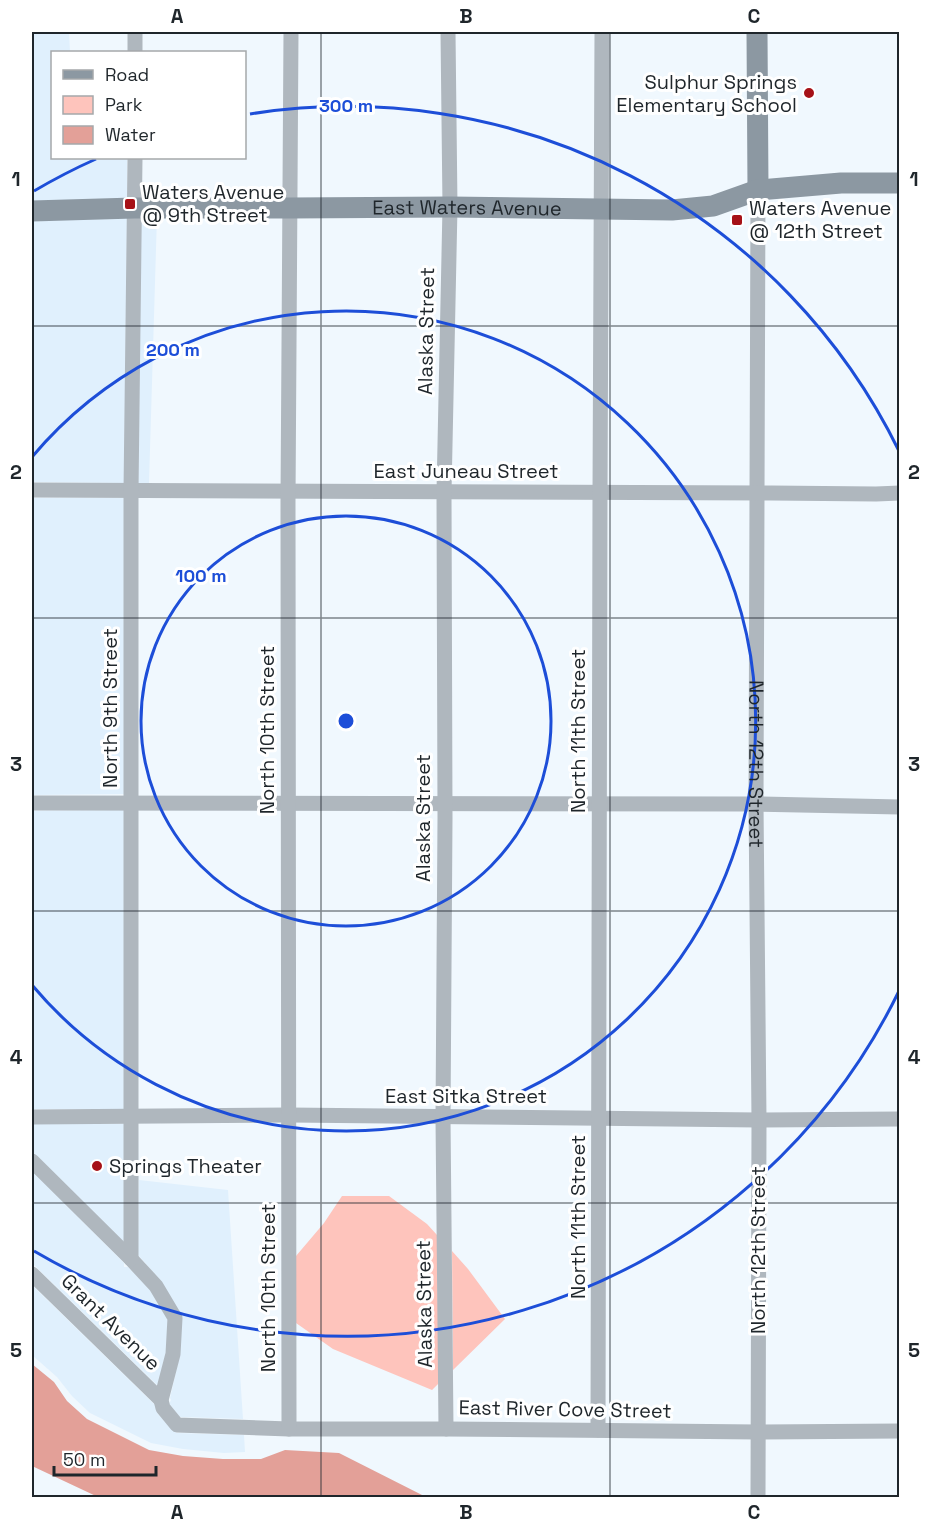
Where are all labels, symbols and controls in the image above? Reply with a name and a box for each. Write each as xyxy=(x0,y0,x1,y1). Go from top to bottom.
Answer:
text: A xyxy=(171,3,184,29)
text: B xyxy=(459,3,473,29)
text: C xyxy=(748,3,761,29)
legend xyxy=(51,51,246,159)
text: Road xyxy=(105,63,149,86)
place label: Sulphur Springs Elementary School xyxy=(616,69,797,118)
marker: Sulphur Springs Elementary School xyxy=(802,86,816,100)
text: Park xyxy=(105,93,143,116)
text: 300 m xyxy=(319,94,373,117)
text: Water xyxy=(105,123,156,146)
text: 1 xyxy=(11,166,21,192)
text: 1 xyxy=(909,166,919,192)
place label: Waters Avenue @ 9th Street xyxy=(142,179,284,228)
street label: East Waters Avenue xyxy=(372,194,562,222)
place label: Waters Avenue @ 12th Street xyxy=(749,195,891,244)
marker: Waters Avenue @ 9th Street xyxy=(123,197,137,211)
marker: Waters Avenue @ 12th Street xyxy=(730,213,744,227)
street label: Alaska Street xyxy=(412,267,440,395)
text: 200 m xyxy=(146,338,200,361)
street label: East Juneau Street xyxy=(374,458,558,484)
text: 2 xyxy=(10,459,22,485)
text: 2 xyxy=(908,459,920,485)
text: 100 m xyxy=(175,564,227,587)
street label: North 9th Street xyxy=(97,628,123,788)
street label: North 10th Street xyxy=(254,646,280,814)
street label: North 11th Street xyxy=(565,649,591,813)
street label: North 12th Street xyxy=(743,680,769,848)
centre of rings xyxy=(336,711,356,731)
text: 3 xyxy=(10,751,22,777)
text: 3 xyxy=(908,751,920,777)
street label: Alaska Street xyxy=(410,754,436,882)
text: 4 xyxy=(10,1044,23,1070)
text: 4 xyxy=(908,1044,921,1070)
street label: East Sitka Street xyxy=(385,1083,547,1109)
street label: North 11th Street xyxy=(565,1135,591,1299)
place label: Springs Theater xyxy=(109,1153,262,1179)
marker: Springs Theater xyxy=(90,1159,104,1173)
street label: North 12th Street xyxy=(745,1166,771,1334)
street label: North 10th Street xyxy=(255,1204,281,1372)
street label: Alaska Street xyxy=(410,1240,438,1368)
street label: Grant Avenue xyxy=(56,1268,166,1376)
text: 5 xyxy=(10,1337,22,1363)
text: 5 xyxy=(908,1337,920,1363)
street label: East River Cove Street xyxy=(458,1394,672,1424)
scale bar xyxy=(54,1439,156,1477)
text: 50 m xyxy=(63,1448,105,1471)
text: A xyxy=(171,1499,184,1525)
text: B xyxy=(459,1499,473,1525)
text: C xyxy=(748,1499,761,1525)

